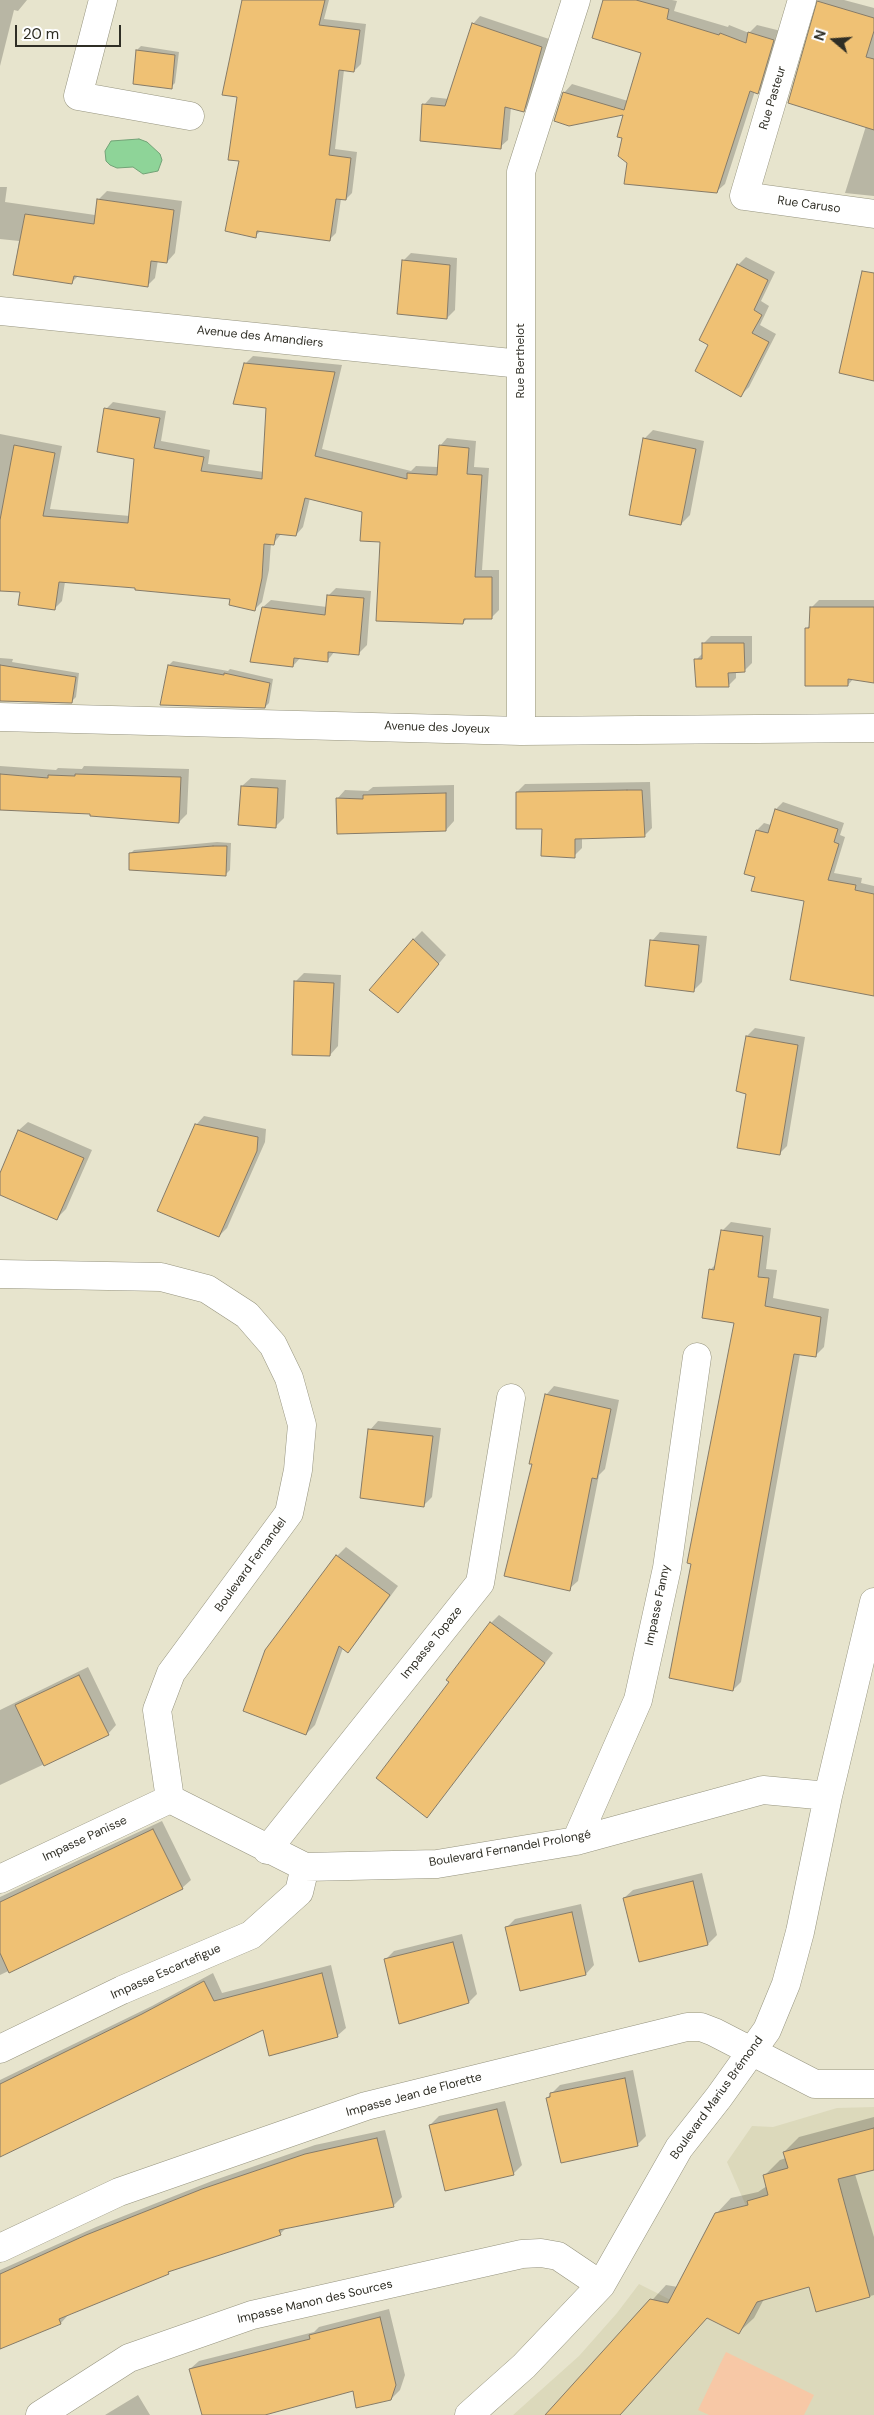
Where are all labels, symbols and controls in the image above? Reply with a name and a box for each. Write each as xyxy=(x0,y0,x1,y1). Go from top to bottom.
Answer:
scale bar xyxy=(18,15,124,47)
north arrow xyxy=(809,15,859,65)
text: 20 m xyxy=(23,24,59,44)
text: N xyxy=(810,28,830,43)
street label: Rue Pasteur xyxy=(757,65,789,131)
street label: Rue Caruso xyxy=(777,193,841,217)
street label: Avenue des Amandiers xyxy=(196,323,324,351)
street label: Rue Berthelot xyxy=(514,323,528,399)
street label: Avenue des Joyeux xyxy=(384,719,490,737)
street label: Boulevard Fernandel xyxy=(212,1515,290,1615)
street label: Impasse Fanny xyxy=(642,1563,674,1647)
street label: Impasse Topaze xyxy=(398,1604,466,1682)
street label: Impasse Panisse xyxy=(41,1813,129,1865)
street label: Boulevard Fernandel Prolongé xyxy=(428,1828,592,1870)
street label: Impasse Escartefigue xyxy=(109,1941,223,2003)
street label: Boulevard Marius Brémond xyxy=(668,2034,766,2162)
street label: Impasse Jean de Florette xyxy=(345,2070,483,2120)
street label: Impasse Manon des Sources xyxy=(236,2277,394,2327)

